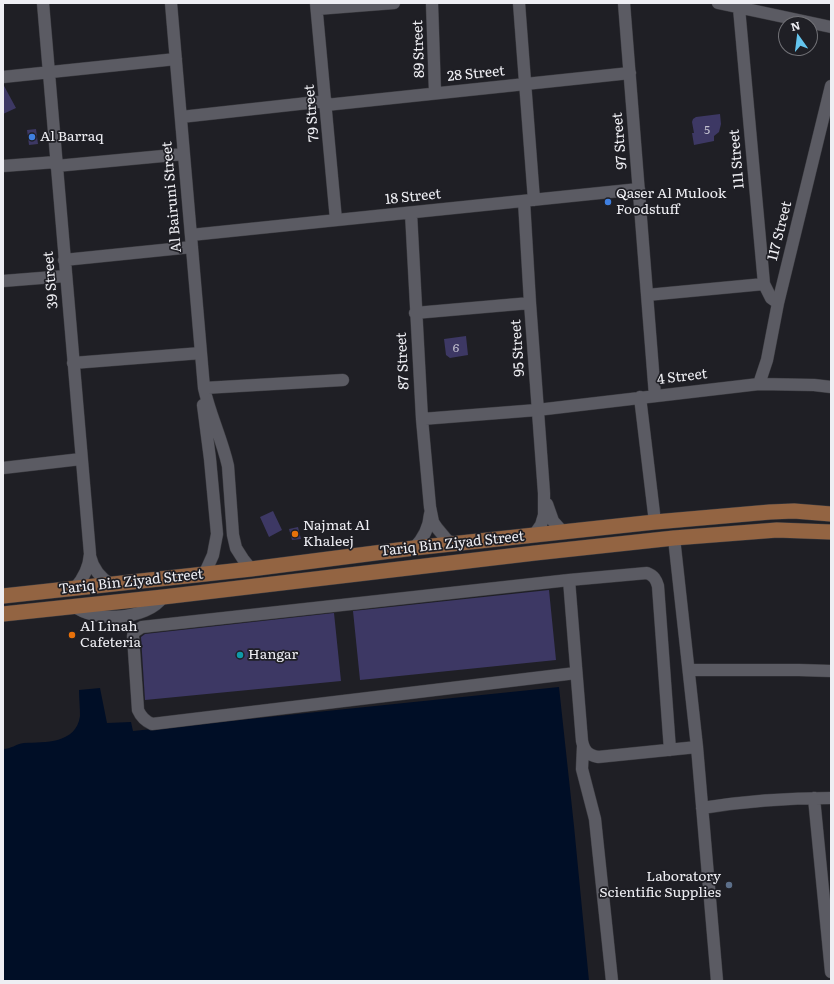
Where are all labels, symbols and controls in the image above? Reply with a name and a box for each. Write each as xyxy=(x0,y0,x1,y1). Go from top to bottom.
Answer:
north arrow xyxy=(778,16,818,56)
text: N xyxy=(789,16,802,34)
street label: 89 Street xyxy=(410,20,428,78)
street label: 28 Street xyxy=(446,63,506,85)
street label: 79 Street xyxy=(301,84,323,142)
street label: 97 Street xyxy=(609,112,631,170)
house number: 5 xyxy=(704,123,710,137)
street label: 111 Street xyxy=(726,128,748,190)
place label: Al Barraq xyxy=(40,129,104,145)
marker: Al Barraq xyxy=(27,132,37,142)
street label: Al Bairuni Street xyxy=(159,141,185,253)
street label: 18 Street xyxy=(384,186,442,208)
place label: Qaser Al Mulook Foodstuff xyxy=(616,186,726,218)
marker: Qaser Al Mulook Foodstuff xyxy=(603,197,613,207)
street label: 117 Street xyxy=(764,199,796,263)
street label: 39 Street xyxy=(40,250,62,310)
street label: 95 Street xyxy=(508,319,528,377)
street label: 87 Street xyxy=(393,332,413,390)
house number: 6 xyxy=(453,341,459,355)
street label: 4 Street xyxy=(656,366,708,388)
place label: Najmat Al Khaleej xyxy=(303,518,370,550)
street label: Tariq Bin Ziyad Street xyxy=(379,528,525,560)
marker: Najmat Al Khaleej xyxy=(290,529,300,539)
street label: Tariq Bin Ziyad Street xyxy=(58,566,204,598)
place label: Al Linah Cafeteria xyxy=(80,619,141,652)
marker: Al Linah Cafeteria xyxy=(67,630,77,640)
place label: Hangar xyxy=(248,647,298,663)
marker: Hangar xyxy=(235,650,245,660)
place label: Laboratory Scientific Supplies xyxy=(599,869,721,902)
marker: Laboratory Scientific Supplies xyxy=(724,880,734,890)

